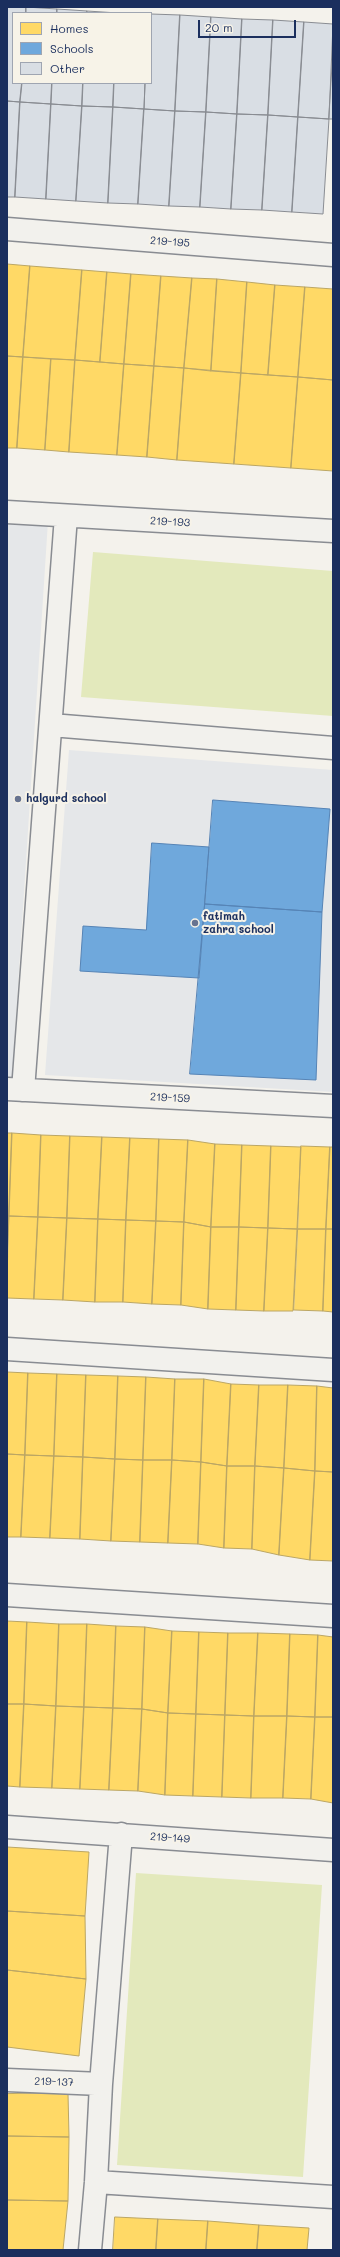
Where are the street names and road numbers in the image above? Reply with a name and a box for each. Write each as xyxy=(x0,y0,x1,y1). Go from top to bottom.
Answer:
street label: 219-195 xyxy=(150,234,190,250)
street label: 219-193 xyxy=(150,514,190,530)
street label: 219-159 xyxy=(150,1090,190,1106)
street label: 219-149 xyxy=(150,1830,190,1846)
street label: 219-137 xyxy=(34,2075,74,2089)

